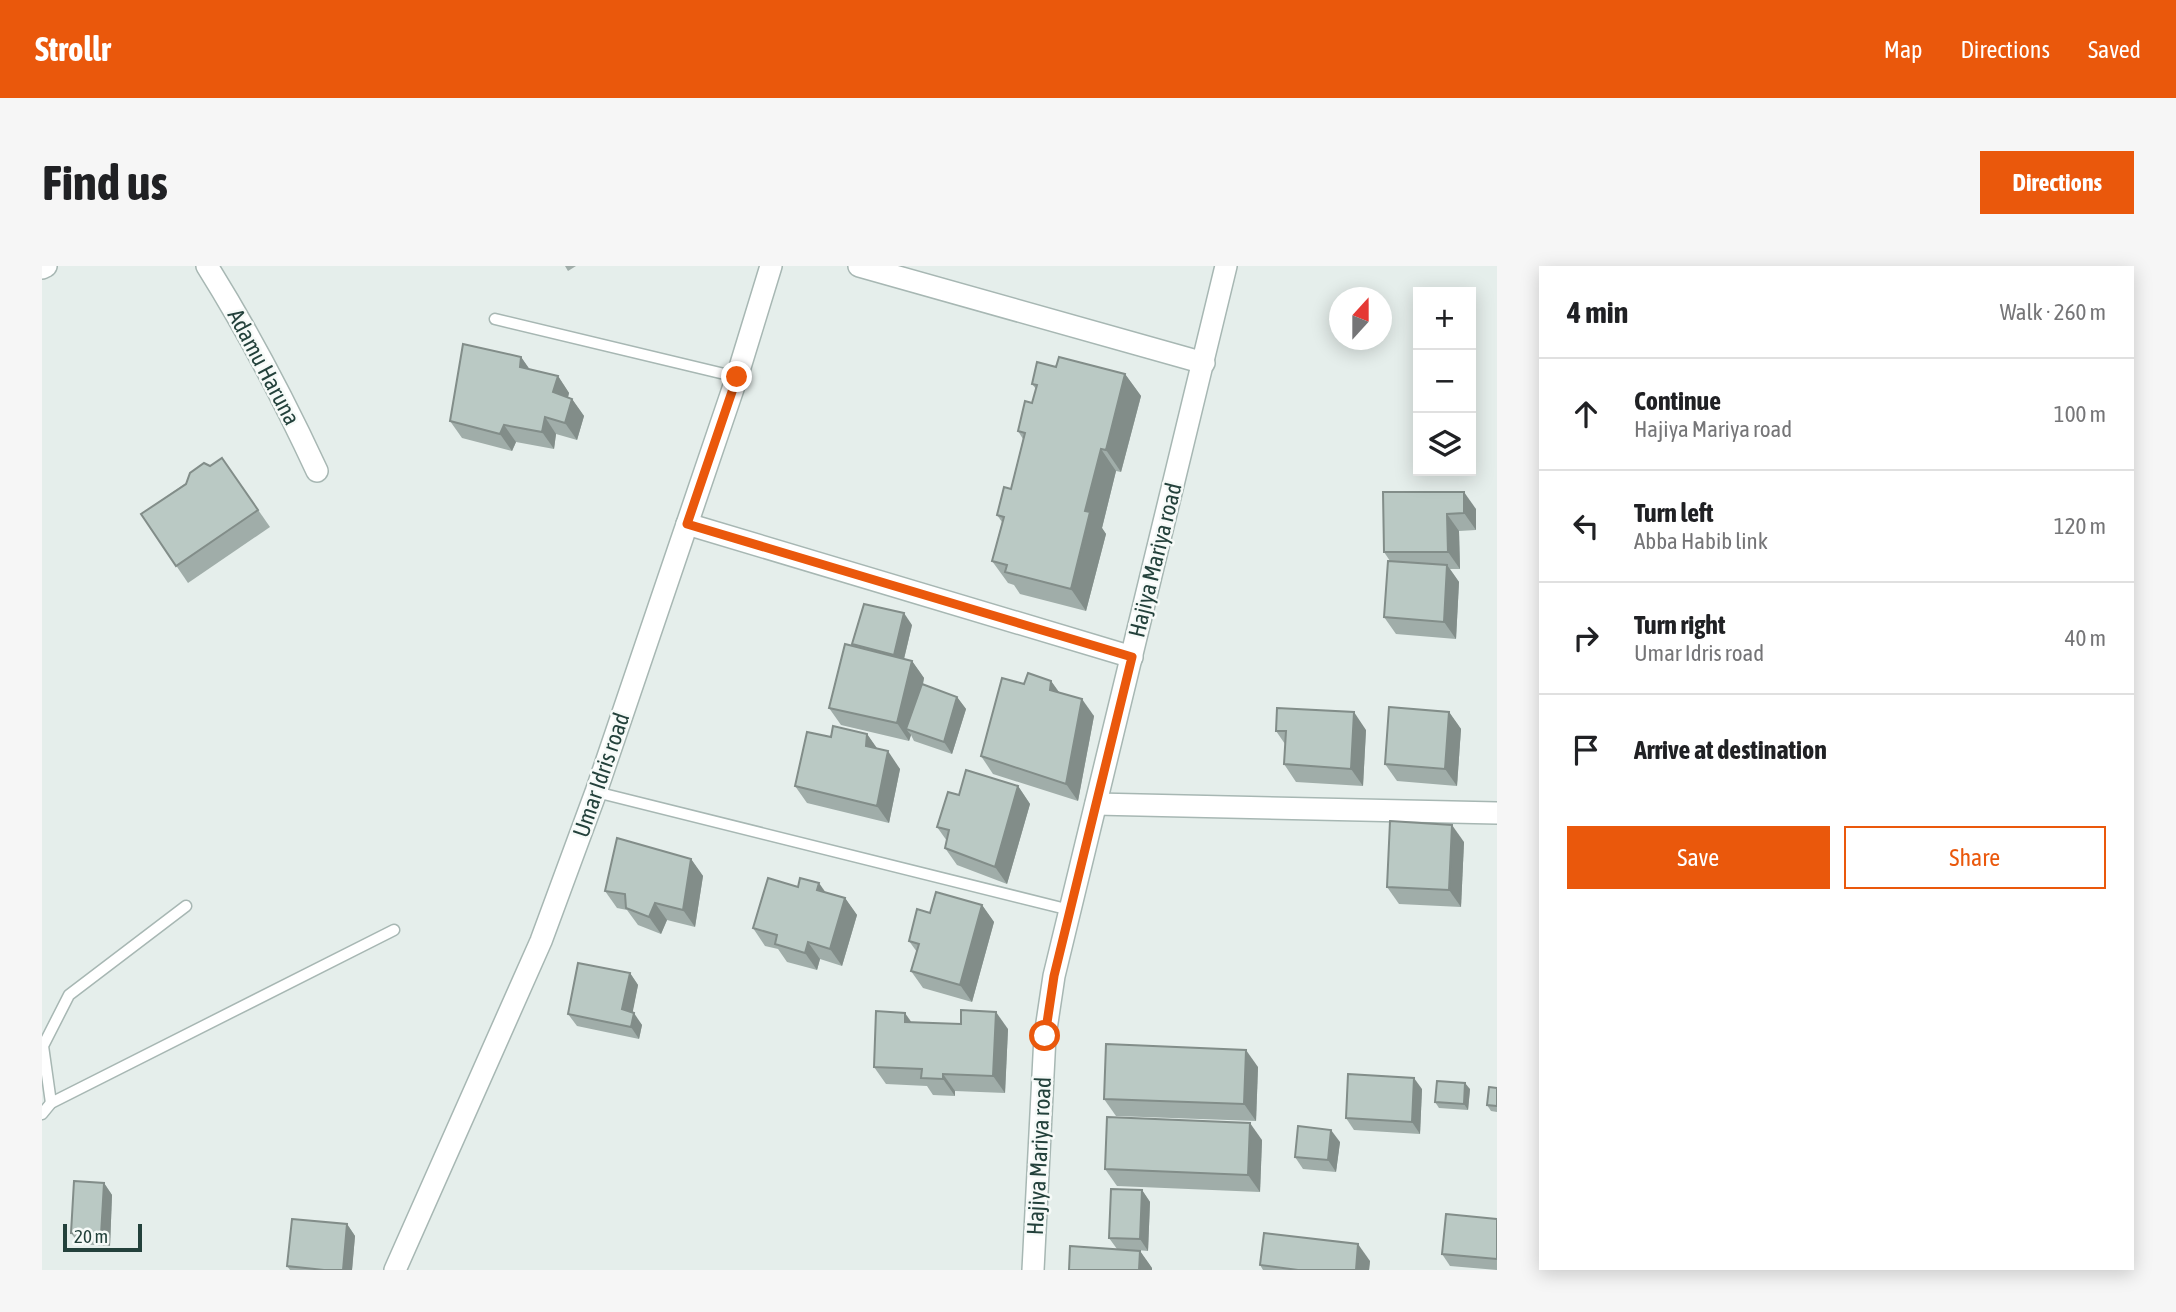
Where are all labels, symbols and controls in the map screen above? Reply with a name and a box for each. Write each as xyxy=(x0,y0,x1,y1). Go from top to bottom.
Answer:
text: Strollr xyxy=(35,30,111,68)
text: Map xyxy=(1884,36,1922,63)
text: Directions xyxy=(1960,36,2050,63)
text: Saved xyxy=(2088,36,2141,63)
button: Directions xyxy=(1980,151,2134,214)
text: Find us xyxy=(42,154,168,210)
north arrow xyxy=(1329,287,1392,350)
map controls xyxy=(1413,287,1476,476)
button: + xyxy=(1413,287,1476,350)
text: 4 min xyxy=(1567,295,1628,329)
text: Walk · 260 m xyxy=(2000,299,2106,325)
street label: Adamu Haruna xyxy=(223,305,305,429)
button: − xyxy=(1413,350,1476,413)
route end xyxy=(721,361,752,392)
text: Continue xyxy=(1634,386,1721,416)
icon: ahead xyxy=(1567,395,1605,433)
text: 100 m xyxy=(2054,401,2106,427)
button: layers xyxy=(1413,413,1476,476)
text: Hajiya Mariya road xyxy=(1634,416,1792,442)
street label: Hajiya Mariya road xyxy=(1123,480,1187,640)
text: Turn left xyxy=(1634,498,1714,528)
icon: left xyxy=(1567,507,1605,545)
text: 120 m xyxy=(2054,513,2106,539)
text: Abba Habib link xyxy=(1634,528,1768,554)
text: Turn right xyxy=(1634,610,1725,640)
icon: right xyxy=(1567,619,1605,657)
text: 40 m xyxy=(2065,625,2106,651)
text: Umar Idris road xyxy=(1634,640,1764,666)
street label: Umar Idris road xyxy=(568,709,634,841)
icon: arrive xyxy=(1567,731,1605,769)
text: Arrive at destination xyxy=(1634,735,1827,765)
button: Save xyxy=(1567,826,1830,889)
button: Share xyxy=(1844,826,2106,889)
route start xyxy=(1029,1020,1060,1051)
street label: Hajiya Mariya road xyxy=(1022,1076,1056,1236)
scale bar xyxy=(63,1221,142,1253)
text: 20 m xyxy=(74,1225,108,1247)

